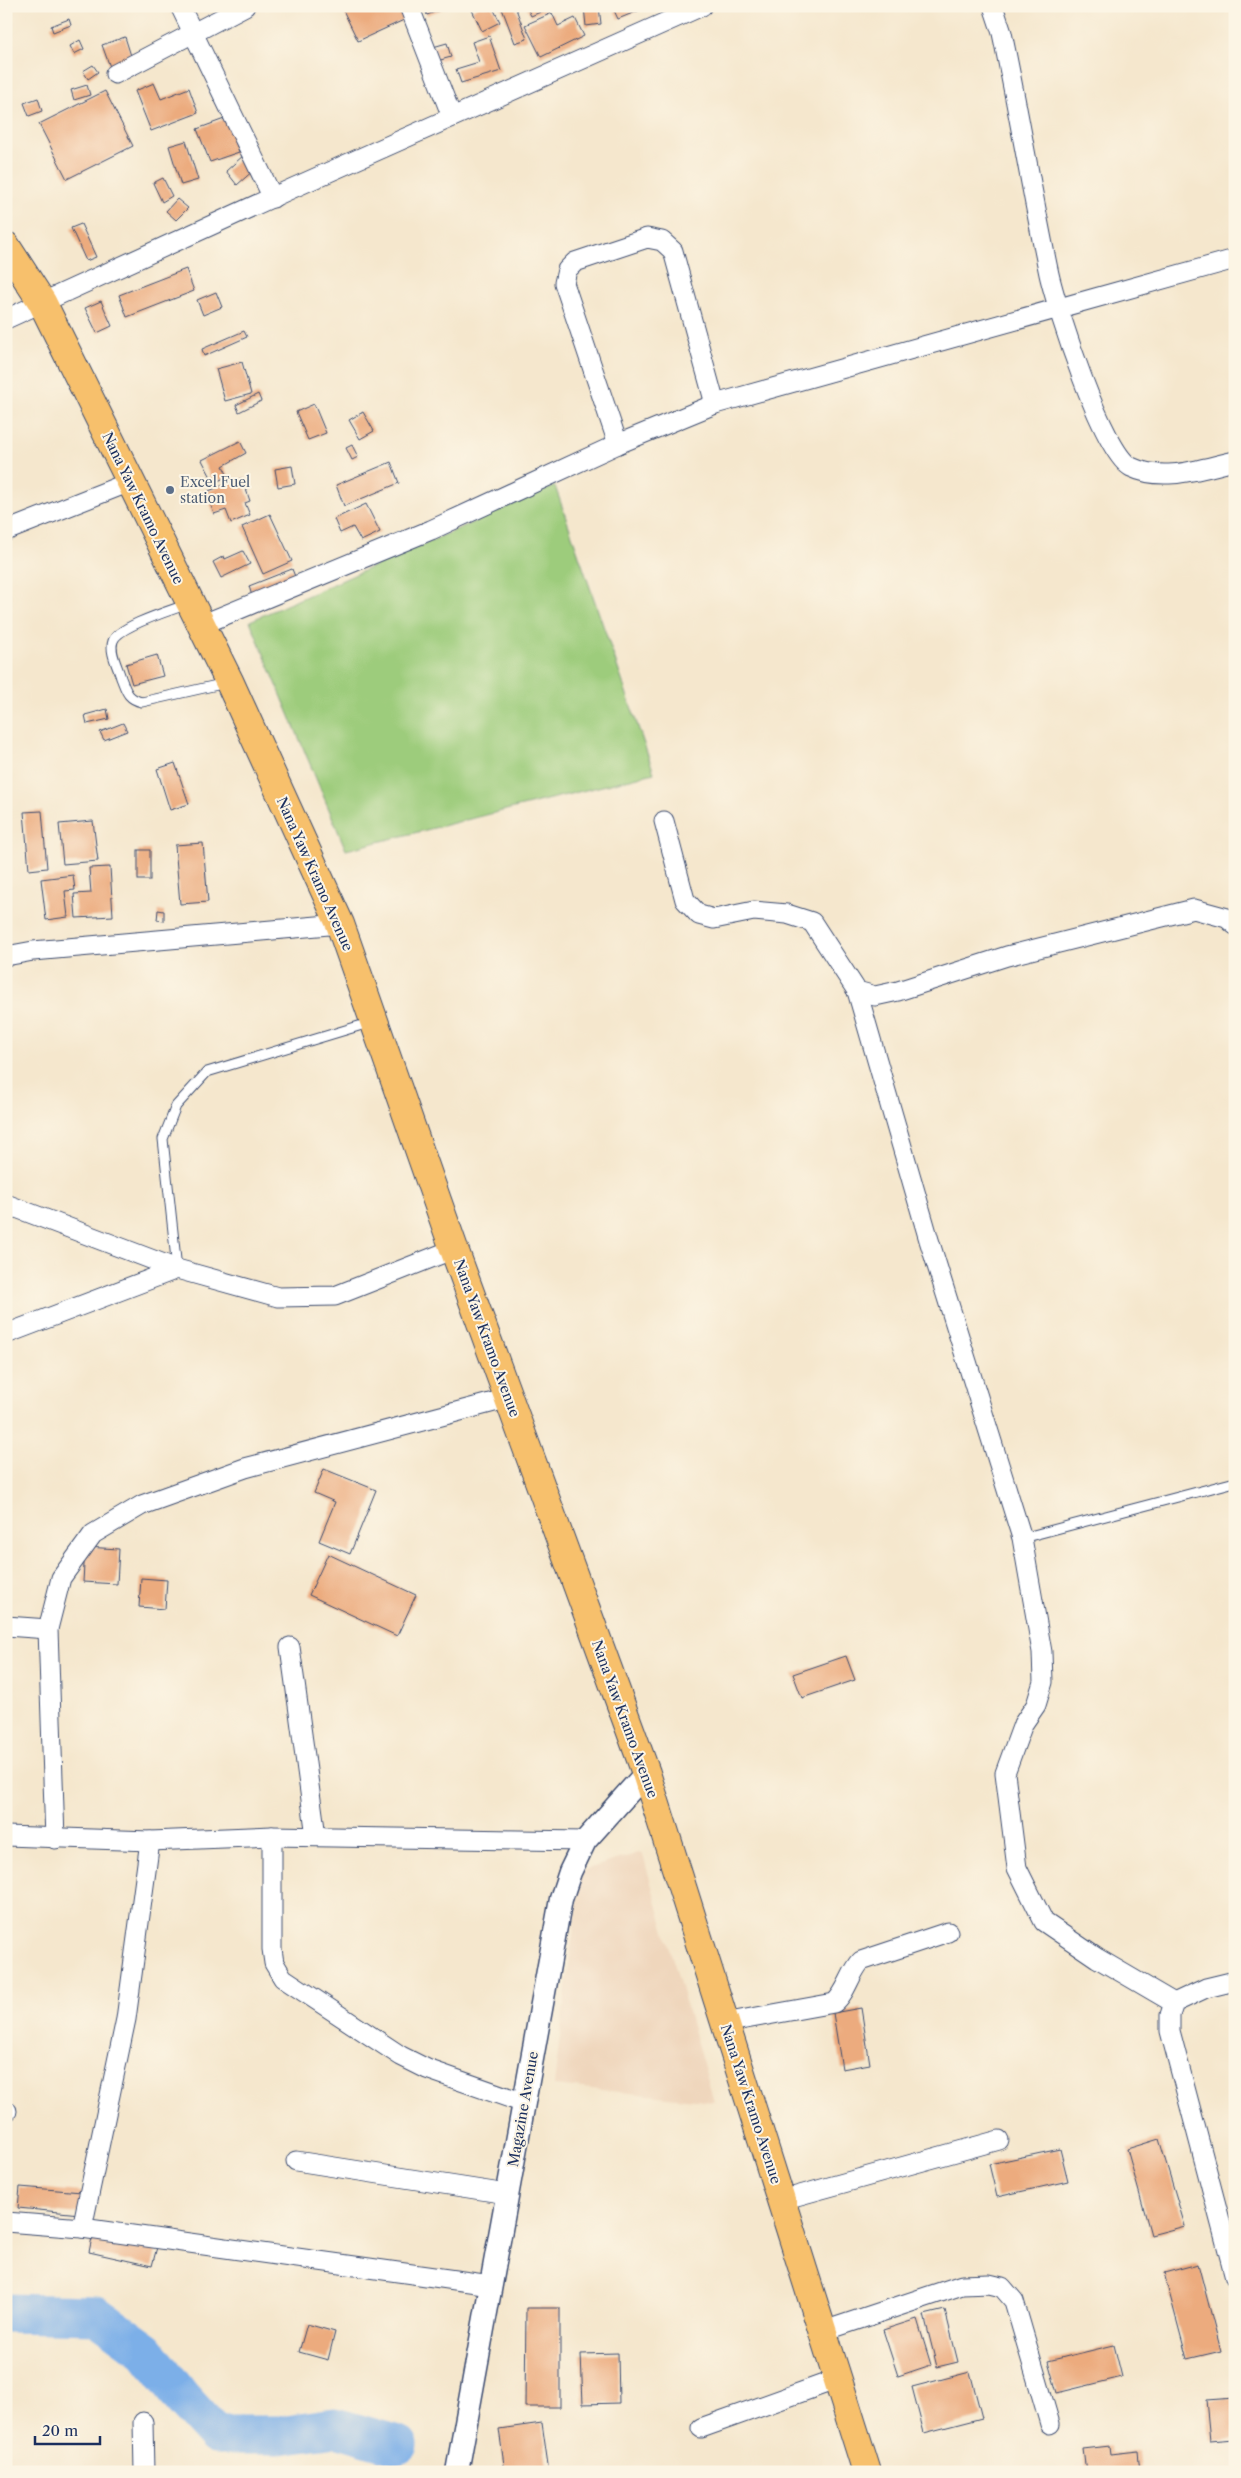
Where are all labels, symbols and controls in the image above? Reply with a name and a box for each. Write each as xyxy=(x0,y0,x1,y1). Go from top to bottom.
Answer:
street label: Nana Yaw Kramo Avenue xyxy=(98,429,188,587)
place label: Excel Fuel station xyxy=(180,473,250,507)
marker: Excel Fuel station xyxy=(164,484,176,496)
street label: Nana Yaw Kramo Avenue xyxy=(273,794,357,954)
street label: Nana Yaw Kramo Avenue xyxy=(450,1257,524,1420)
street label: Nana Yaw Kramo Avenue xyxy=(588,1638,662,1801)
street label: Nana Yaw Kramo Avenue xyxy=(717,2022,785,2186)
street label: Magazine Avenue xyxy=(504,2050,542,2168)
scale bar xyxy=(35,2413,100,2445)
text: 20 m xyxy=(42,2421,78,2440)

